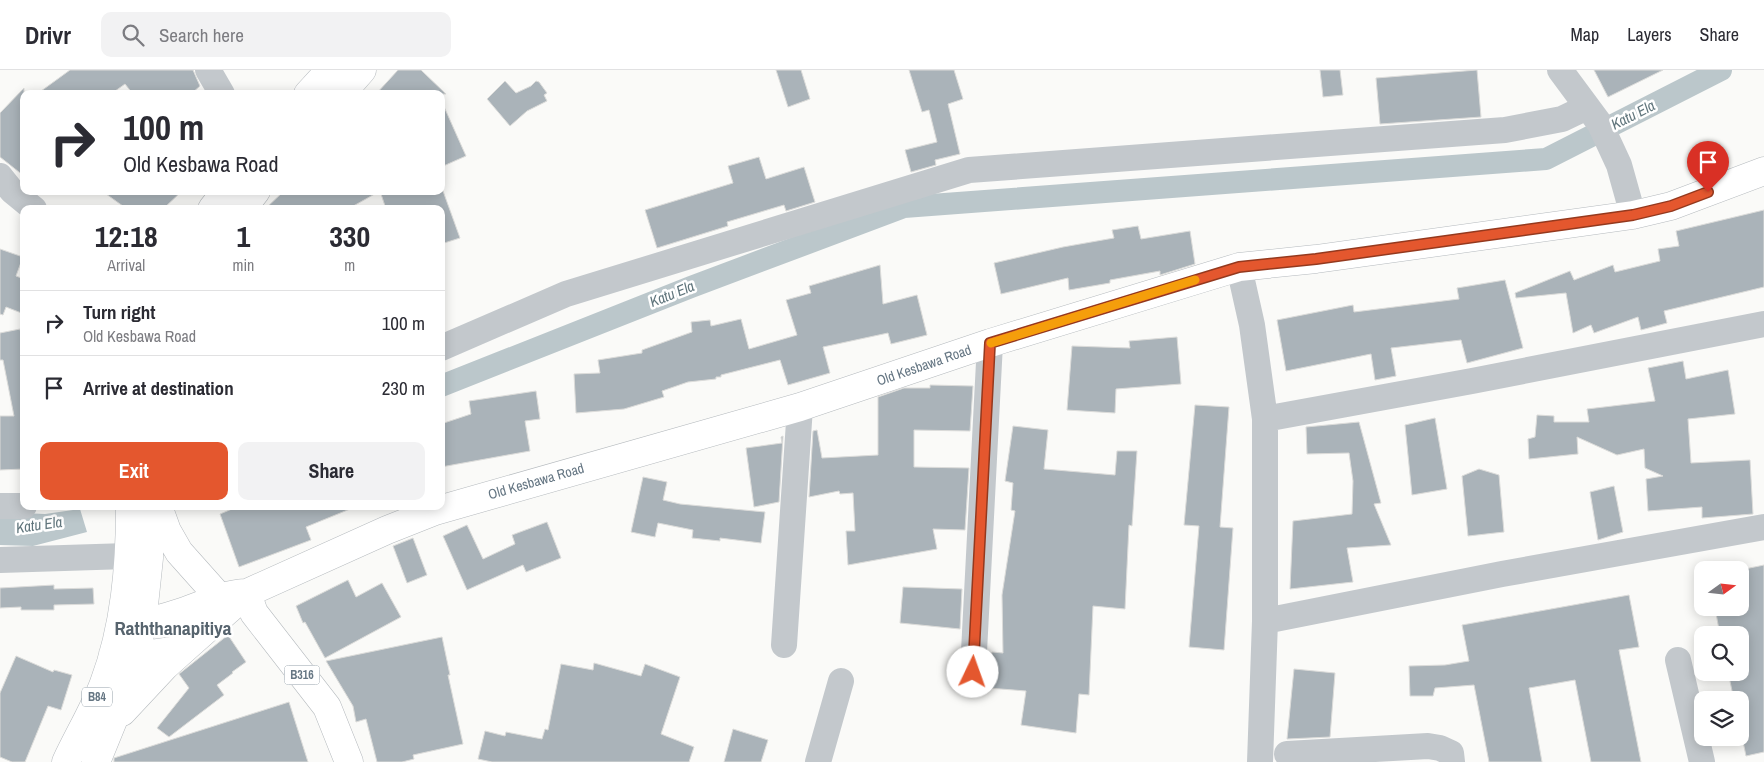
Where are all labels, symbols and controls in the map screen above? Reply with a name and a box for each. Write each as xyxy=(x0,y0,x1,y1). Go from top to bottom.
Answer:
search box xyxy=(101,12,451,57)
text: Drivr xyxy=(25,19,71,51)
icon: search xyxy=(119,21,147,49)
text: Search here xyxy=(159,22,244,48)
text: Map xyxy=(1571,22,1599,47)
text: Layers xyxy=(1627,22,1672,47)
text: Share xyxy=(1700,22,1739,47)
water label: Katu Ela xyxy=(1607,95,1658,134)
text: 100 m xyxy=(123,104,204,151)
icon: right xyxy=(40,110,105,175)
pin xyxy=(1687,141,1729,192)
icon: arrive xyxy=(1694,148,1722,176)
text: Old Kesbawa Road xyxy=(123,149,278,179)
text: 12:18 xyxy=(95,216,158,256)
text: 1 xyxy=(237,216,250,256)
text: 330 xyxy=(329,216,370,256)
text: Arrival xyxy=(107,254,145,276)
text: min xyxy=(232,254,254,276)
text: m xyxy=(344,254,355,276)
water label: Katu Ela xyxy=(646,275,697,312)
text: Turn right xyxy=(83,299,155,325)
icon: right xyxy=(40,309,68,337)
text: 100 m xyxy=(382,310,425,336)
text: Old Kesbawa Road xyxy=(83,325,196,347)
street label: Old Kesbawa Road xyxy=(874,340,974,390)
icon: arrive xyxy=(40,374,68,402)
text: Arrive at destination xyxy=(83,375,234,401)
text: 230 m xyxy=(382,375,425,401)
button: Exit xyxy=(40,442,228,500)
button: Share xyxy=(238,442,425,500)
street label: Old Kesbawa Road xyxy=(486,459,586,503)
water label: Katu Ela xyxy=(14,511,64,538)
north arrow xyxy=(1694,561,1749,616)
map controls xyxy=(1694,561,1749,746)
district label: Raththanapitiya xyxy=(115,615,232,641)
button: search xyxy=(1694,626,1749,681)
position arrow xyxy=(946,645,998,697)
road number: B316 xyxy=(284,666,320,684)
road number: B84 xyxy=(82,688,112,706)
button: layers xyxy=(1694,691,1749,746)

